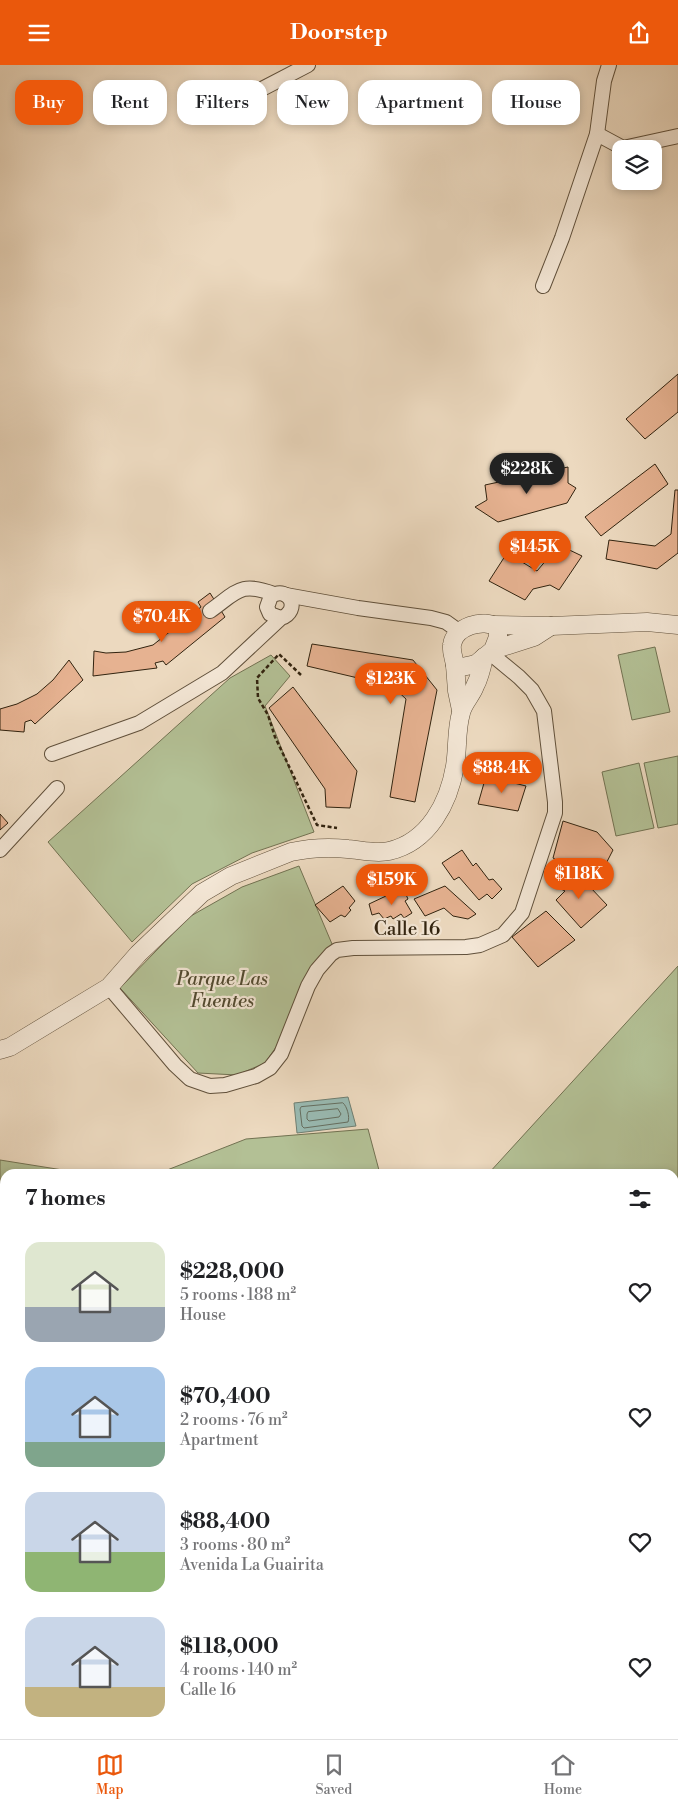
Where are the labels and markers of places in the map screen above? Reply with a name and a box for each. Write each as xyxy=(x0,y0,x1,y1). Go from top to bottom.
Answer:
pin: $228K xyxy=(492,453,562,495)
pin: $145K xyxy=(500,531,570,573)
pin: $70.4K xyxy=(121,601,203,643)
pin: $123K xyxy=(356,663,426,705)
pin: $88.4K xyxy=(461,751,543,794)
pin: $118K xyxy=(544,857,614,900)
pin: $159K xyxy=(357,863,427,906)

